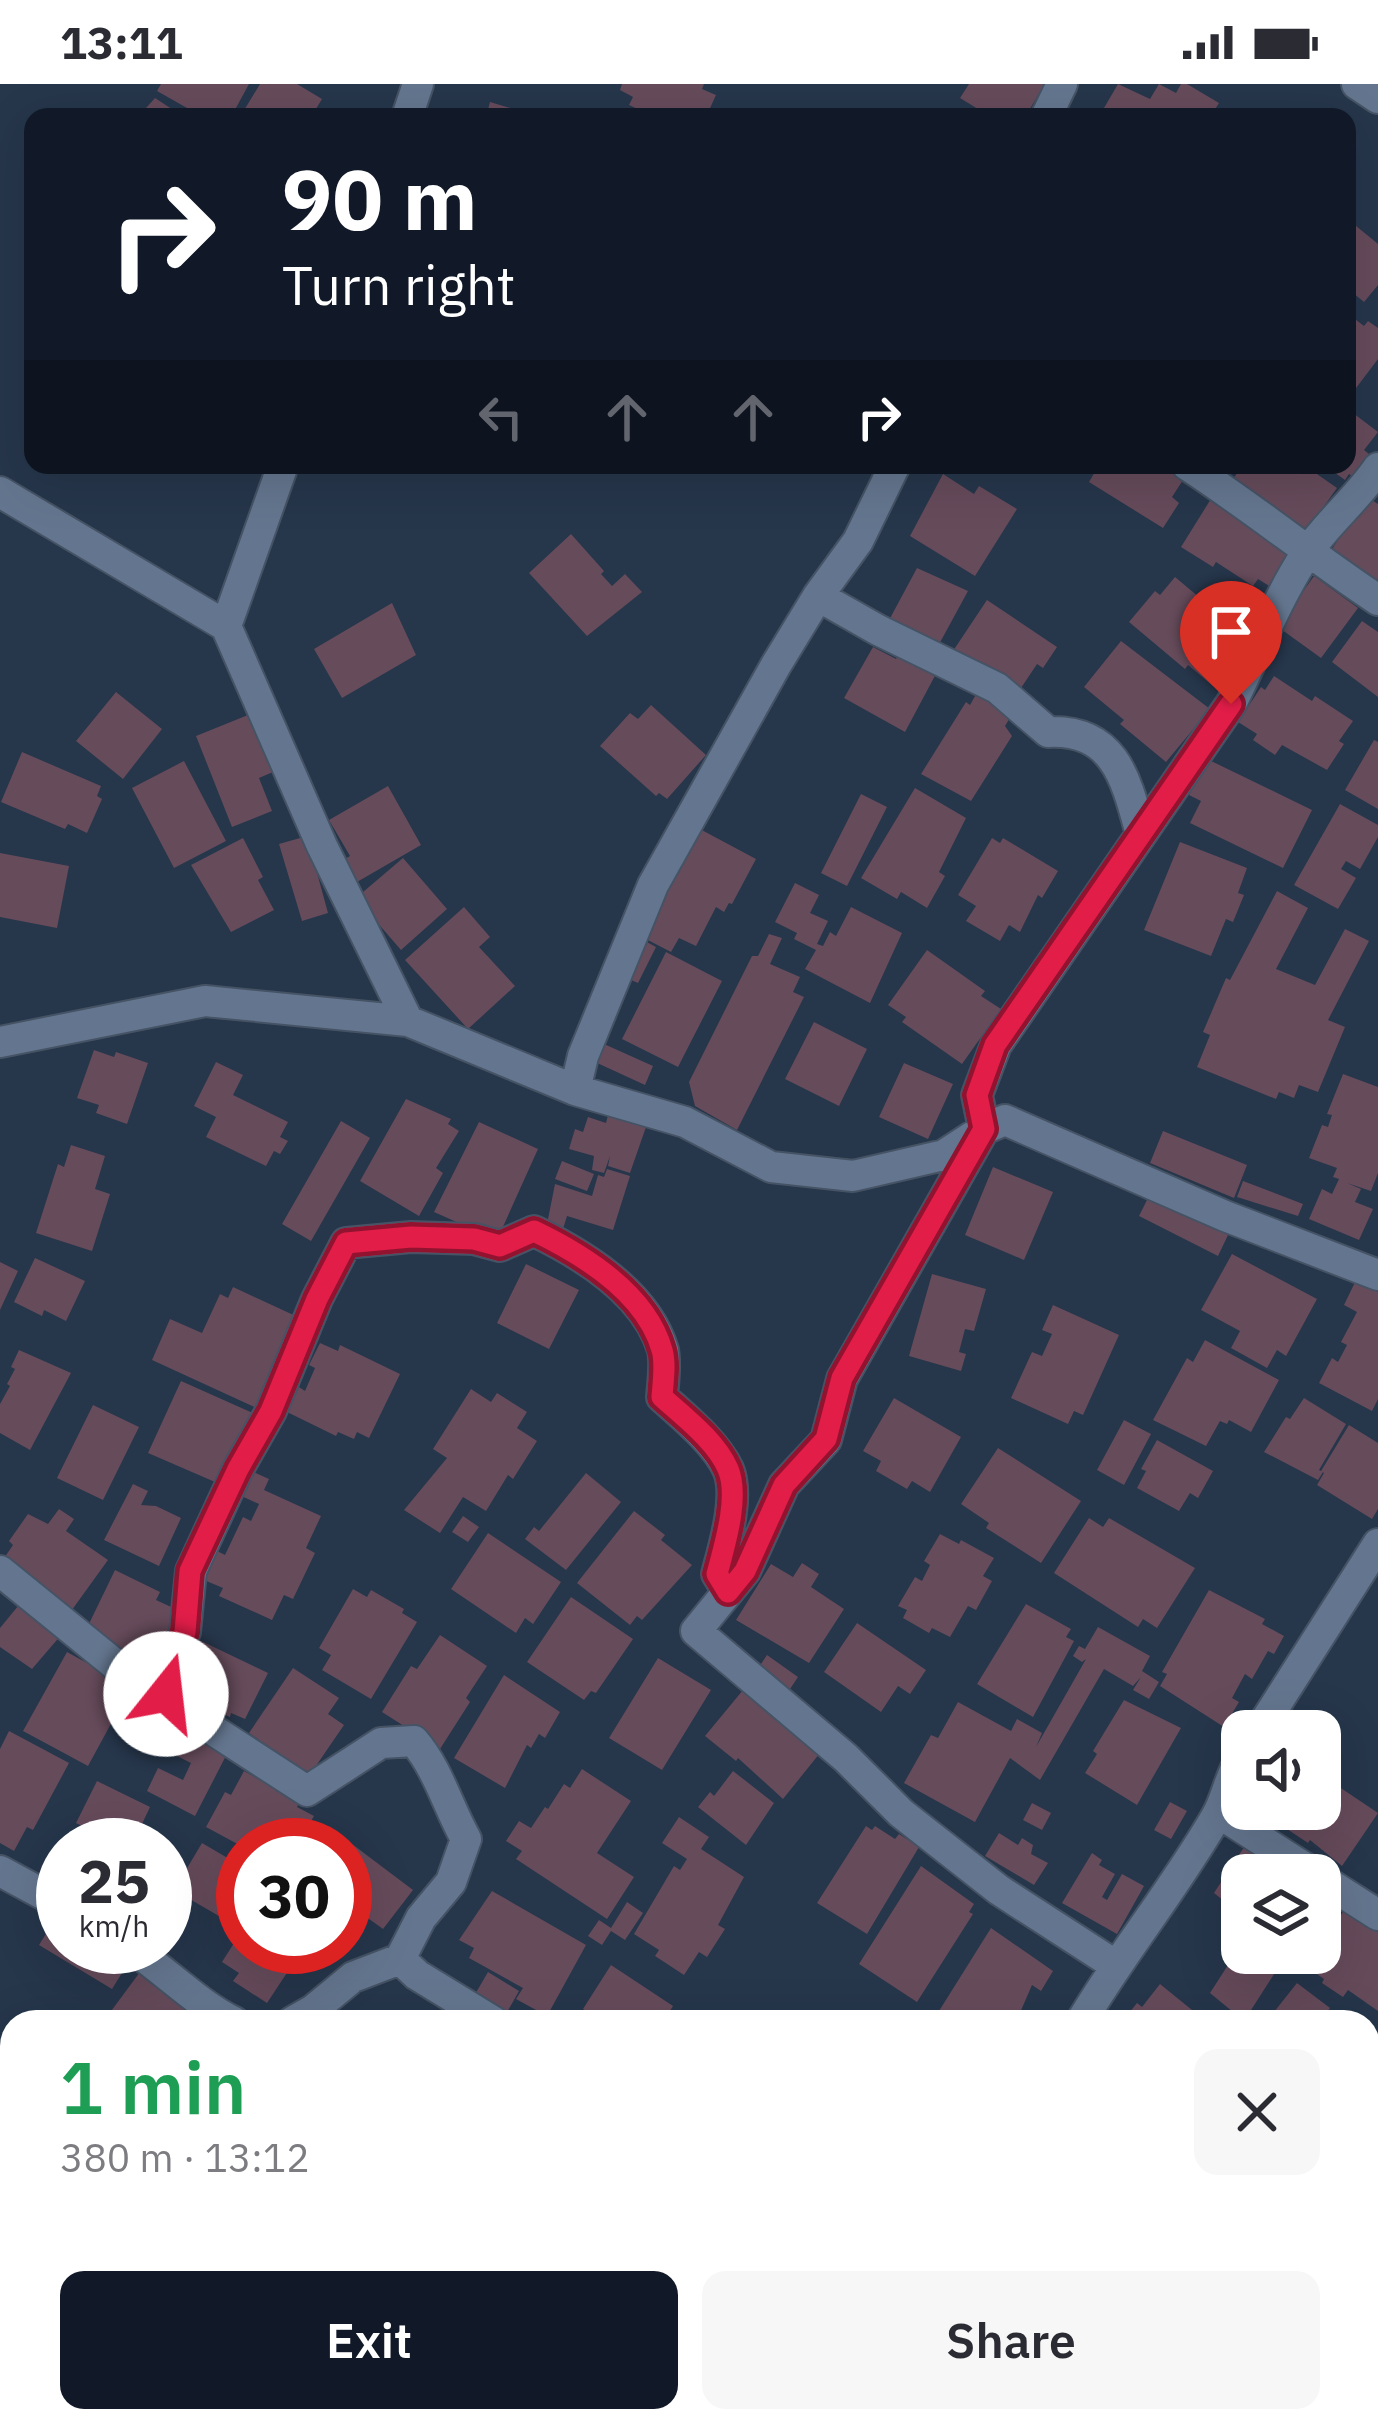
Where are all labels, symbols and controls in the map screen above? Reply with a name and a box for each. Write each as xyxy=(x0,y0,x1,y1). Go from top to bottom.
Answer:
text: 13:11 xyxy=(60,13,183,71)
text: 90 m xyxy=(282,144,478,253)
icon: right xyxy=(84,156,240,312)
text: Turn right xyxy=(282,250,516,320)
icon: left xyxy=(468,384,534,450)
icon: ahead xyxy=(594,384,660,450)
icon: ahead xyxy=(720,384,786,450)
icon: right xyxy=(846,384,912,450)
pin xyxy=(1180,581,1282,704)
icon: arrive xyxy=(1198,599,1264,665)
position arrow xyxy=(103,1631,229,1757)
map controls xyxy=(1221,1710,1341,1974)
button: sound xyxy=(1221,1710,1341,1830)
speed limit sign: 30 xyxy=(216,1818,372,1974)
text: 25 xyxy=(78,1841,150,1920)
button: layers xyxy=(1221,1854,1341,1974)
text: km/h xyxy=(79,1906,149,1945)
text: 1 min xyxy=(60,2040,246,2134)
button: close xyxy=(1194,2049,1320,2175)
text: 380 m · 13:12 xyxy=(60,2132,310,2183)
button: Exit xyxy=(60,2271,678,2409)
button: Share xyxy=(702,2271,1320,2409)

